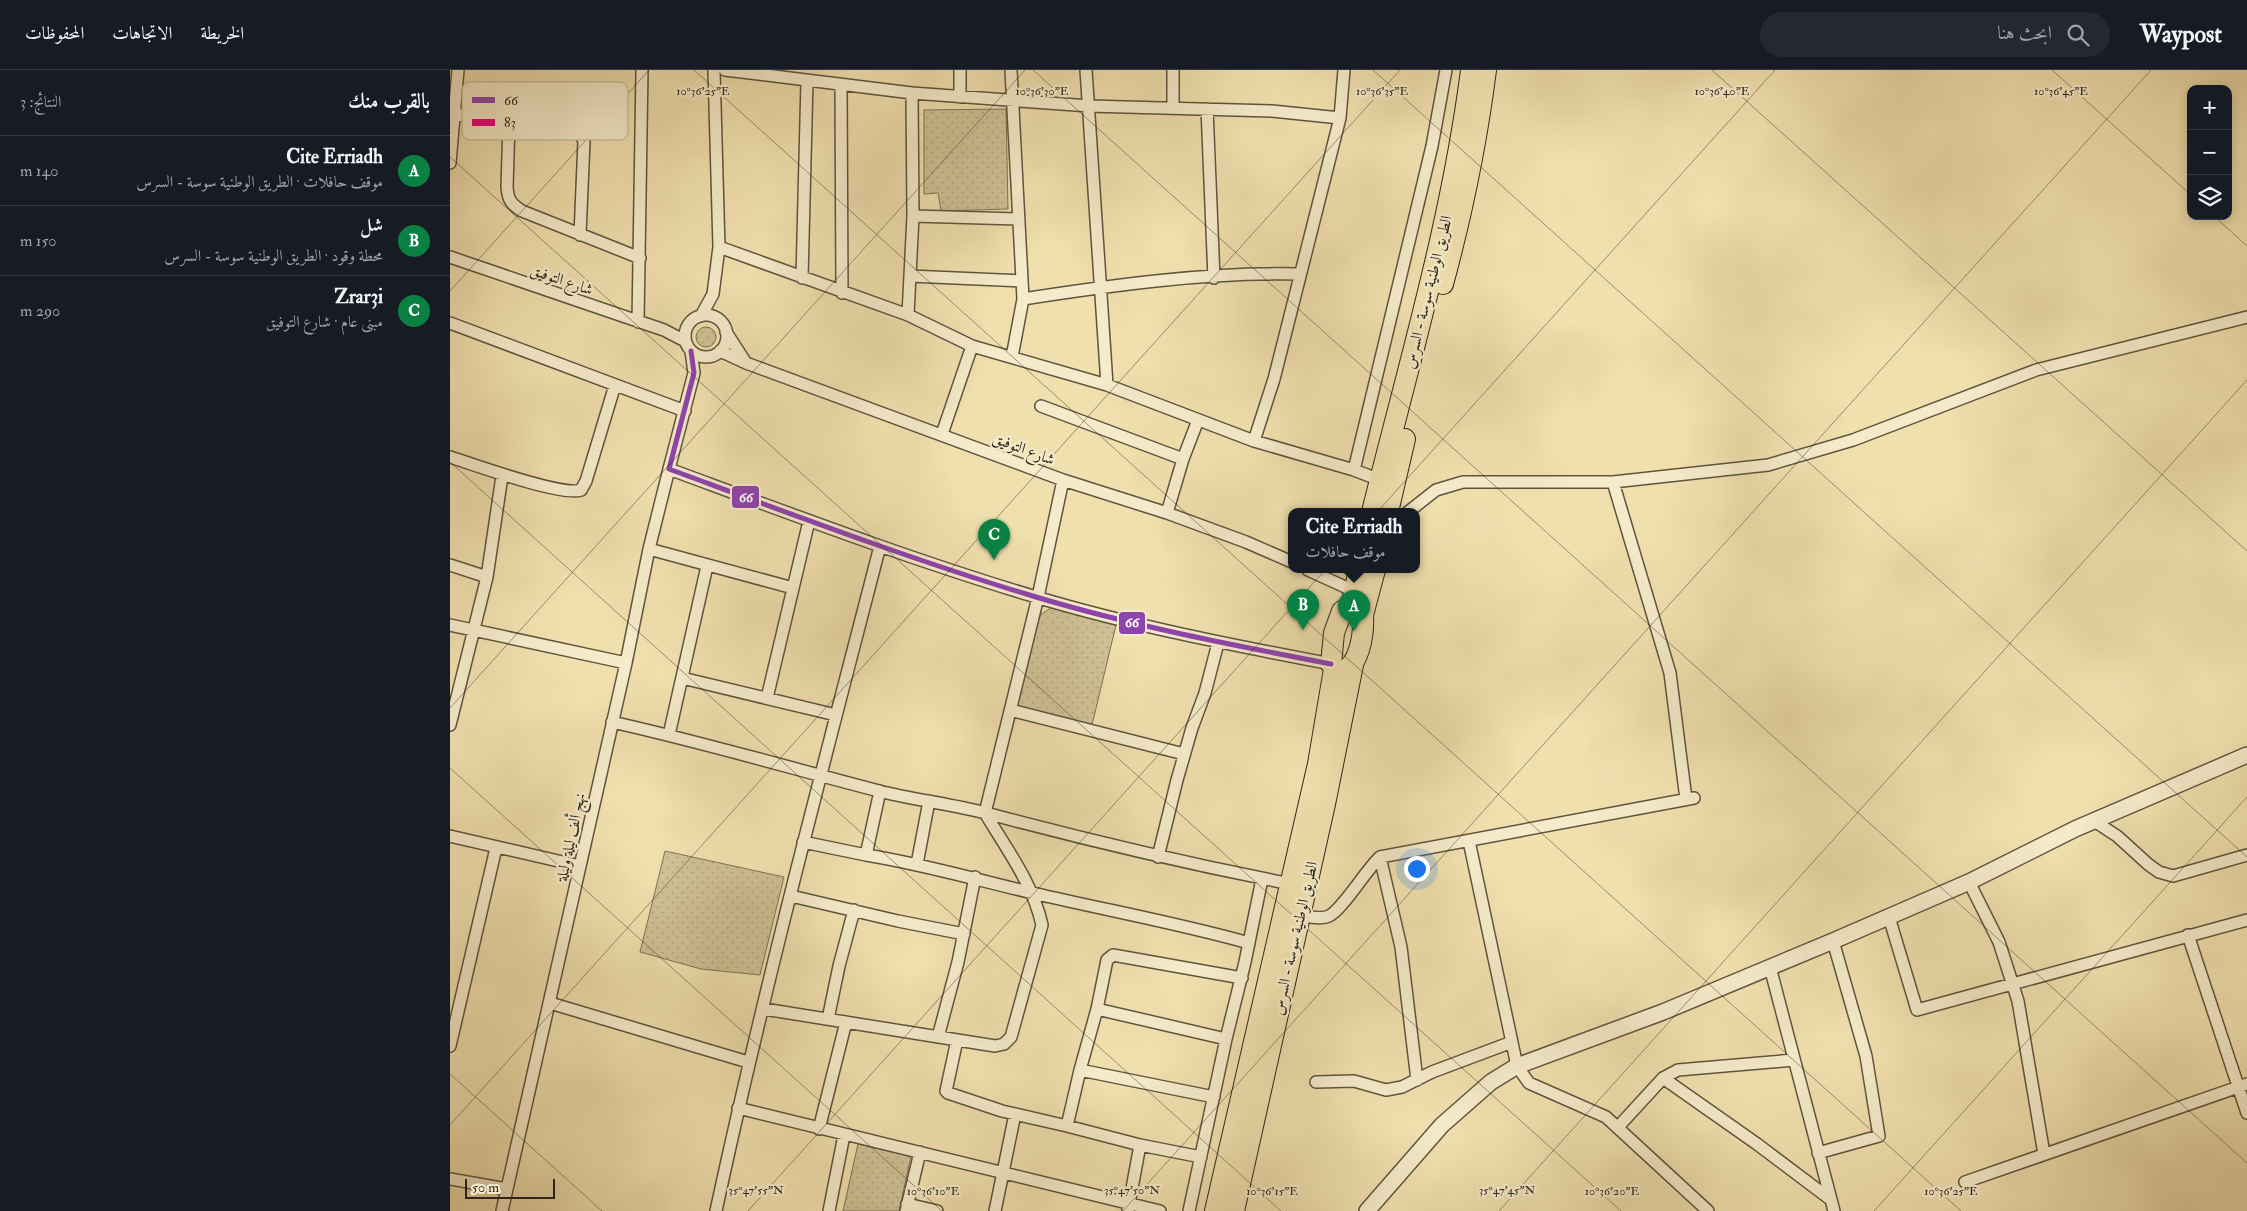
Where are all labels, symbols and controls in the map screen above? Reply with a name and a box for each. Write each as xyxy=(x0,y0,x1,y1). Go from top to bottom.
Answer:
search box xyxy=(1760,12,2110,57)
text: Waypost xyxy=(2140,19,2222,50)
text: ابحث هنا xyxy=(1997,21,2052,45)
icon: search xyxy=(2064,21,2092,49)
text: المحفوظات xyxy=(25,22,84,45)
text: الاتجاهات xyxy=(112,22,172,45)
text: الخريطة xyxy=(200,22,244,45)
legend xyxy=(462,82,628,140)
text: 10°36'25"E xyxy=(676,84,730,99)
text: 10°36'30"E xyxy=(1016,84,1069,99)
text: 10°36'35"E xyxy=(1356,84,1408,99)
text: 10°36'40"E xyxy=(1695,84,1750,99)
text: 10°36'45"E xyxy=(2034,84,2088,99)
map controls xyxy=(2187,85,2232,220)
button: + xyxy=(2187,85,2232,130)
text: بالقرب منك xyxy=(348,88,430,115)
text: النتائج: 3 xyxy=(20,92,62,112)
text: 66 xyxy=(504,92,519,109)
text: 83 xyxy=(504,114,516,131)
button: − xyxy=(2187,130,2232,175)
text: Cite Erriadh xyxy=(286,145,383,169)
text: 140 m xyxy=(20,161,58,181)
text: A xyxy=(409,161,419,181)
text: موقف حافلات · الطريق الوطنية سوسة - السرس xyxy=(136,172,383,192)
button: layers xyxy=(2187,175,2232,220)
text: شل xyxy=(360,213,383,237)
street label: الطريق الوطنية سوسة - السرس xyxy=(1399,214,1457,371)
text: 150 m xyxy=(20,231,57,251)
text: B xyxy=(409,231,419,251)
text: محطة وقود · الطريق الوطنية سوسة - السرس xyxy=(164,246,383,266)
street label: شارع التوفيق xyxy=(527,260,596,303)
text: Zrar3i xyxy=(334,285,383,309)
text: 290 m xyxy=(20,301,60,321)
text: C xyxy=(408,301,420,321)
text: مبنى عام · شارع التوفيق xyxy=(266,312,383,332)
street label: شارع التوفيق xyxy=(989,428,1058,473)
line badge: 66 xyxy=(731,485,760,509)
text: 66 xyxy=(739,489,754,506)
popup xyxy=(1288,508,1420,573)
text: Cite Erriadh xyxy=(1306,515,1402,539)
pin: C xyxy=(978,519,1010,560)
text: موقف حافلات xyxy=(1306,542,1385,562)
pin: B xyxy=(1287,589,1319,630)
pin: A xyxy=(1338,590,1370,631)
line badge: 66 xyxy=(1118,611,1146,635)
text: 66 xyxy=(1125,614,1140,631)
street label: نهج ألف ليلة وليلة xyxy=(550,791,594,885)
your location xyxy=(1404,856,1430,882)
street label: الطريق الوطنية سوسة - السرس xyxy=(1268,859,1322,1017)
scale bar xyxy=(465,1176,555,1199)
text: 50 m xyxy=(472,1179,499,1196)
text: 35°47'55"N xyxy=(728,1183,784,1198)
text: 35°47'50"N xyxy=(1104,1183,1160,1198)
text: 35°47'45"N xyxy=(1479,1183,1536,1198)
text: 10°36'10"E xyxy=(907,1184,960,1199)
text: 10°36'15"E xyxy=(1246,1184,1298,1199)
text: 10°36'20"E xyxy=(1585,1184,1640,1199)
text: 10°36'25"E xyxy=(1924,1184,1978,1199)

